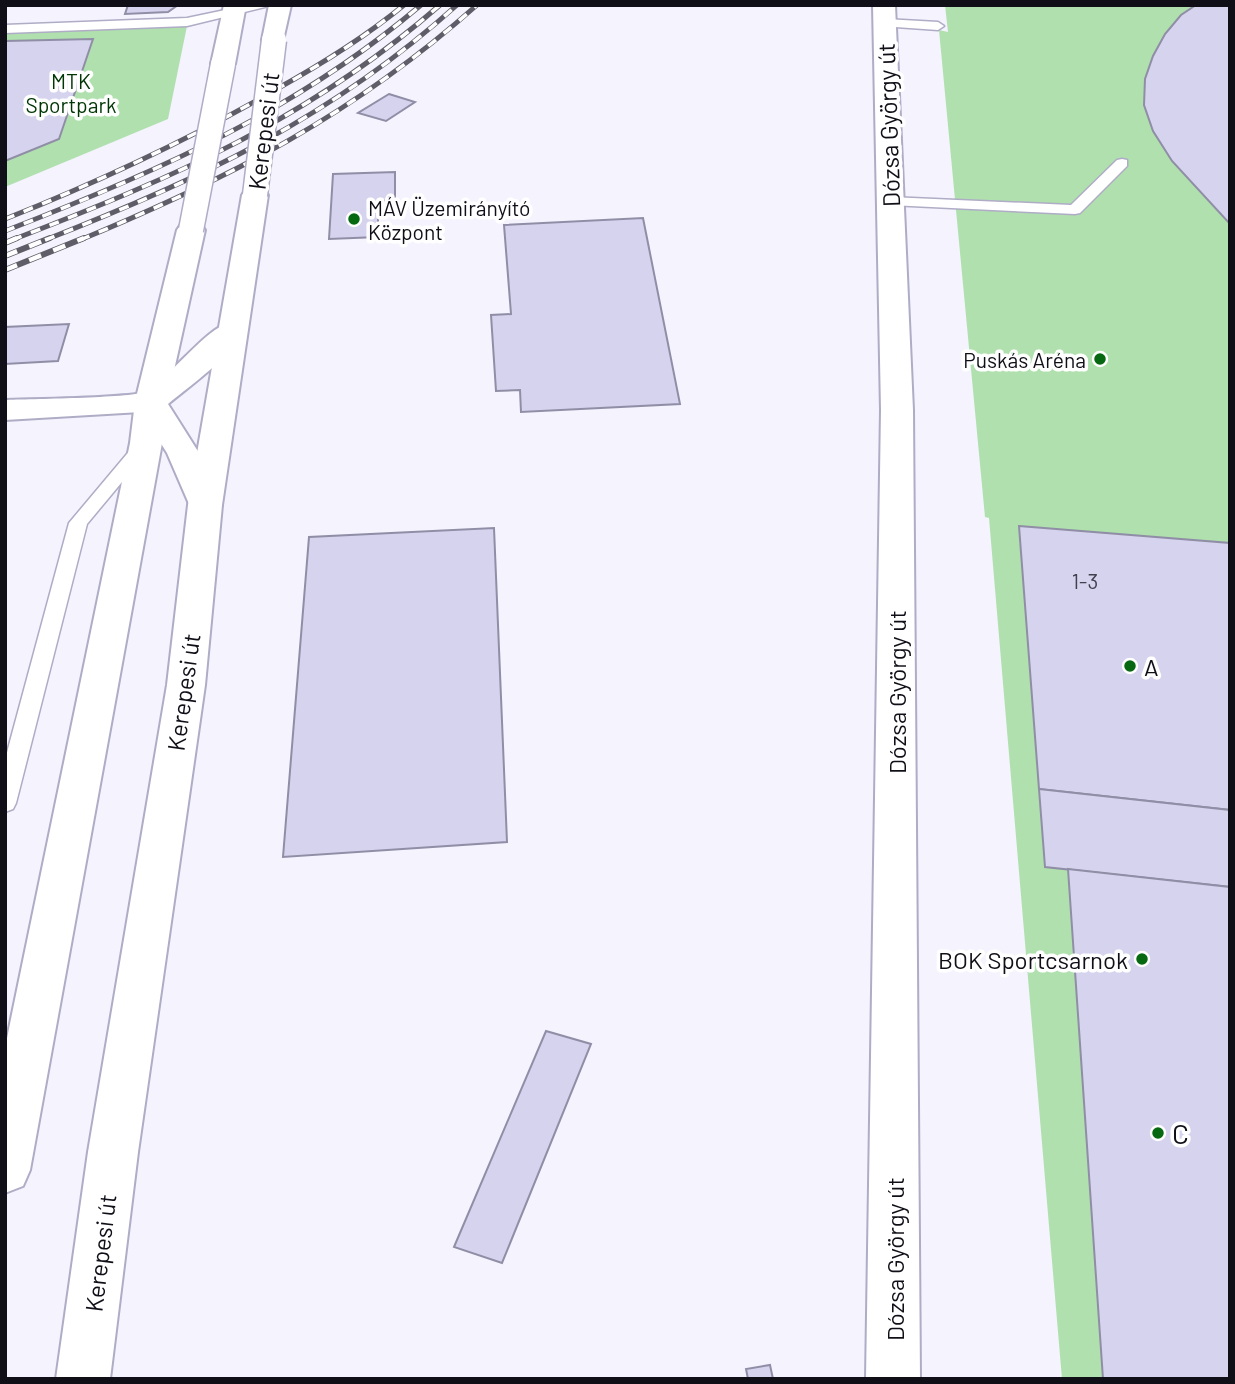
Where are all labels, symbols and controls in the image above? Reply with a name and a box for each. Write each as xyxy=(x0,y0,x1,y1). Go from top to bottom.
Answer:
street label: Dózsa György út xyxy=(871,43,905,207)
park label: MTK Sportpark xyxy=(25,68,117,117)
street label: Kerepesi út xyxy=(241,71,285,191)
place label: MÁV Üzemirányító Központ xyxy=(368,195,530,244)
marker: MÁV Üzemirányító Központ xyxy=(346,211,362,227)
place label: Puskás Aréna xyxy=(963,347,1086,372)
marker: Puskás Aréna xyxy=(1092,351,1108,367)
house number: 1-3 xyxy=(1072,568,1098,593)
street label: Dózsa György út xyxy=(882,610,911,774)
street label: Kerepesi út xyxy=(160,631,206,753)
place label: A xyxy=(1144,652,1159,681)
marker: A xyxy=(1122,658,1138,674)
place label: BOK Sportcsarnok xyxy=(938,945,1128,974)
marker: BOK Sportcsarnok xyxy=(1134,951,1150,967)
place label: C xyxy=(1172,1116,1189,1150)
marker: C xyxy=(1150,1125,1166,1141)
street label: Dózsa György út xyxy=(880,1177,909,1341)
street label: Kerepesi út xyxy=(78,1193,122,1313)

